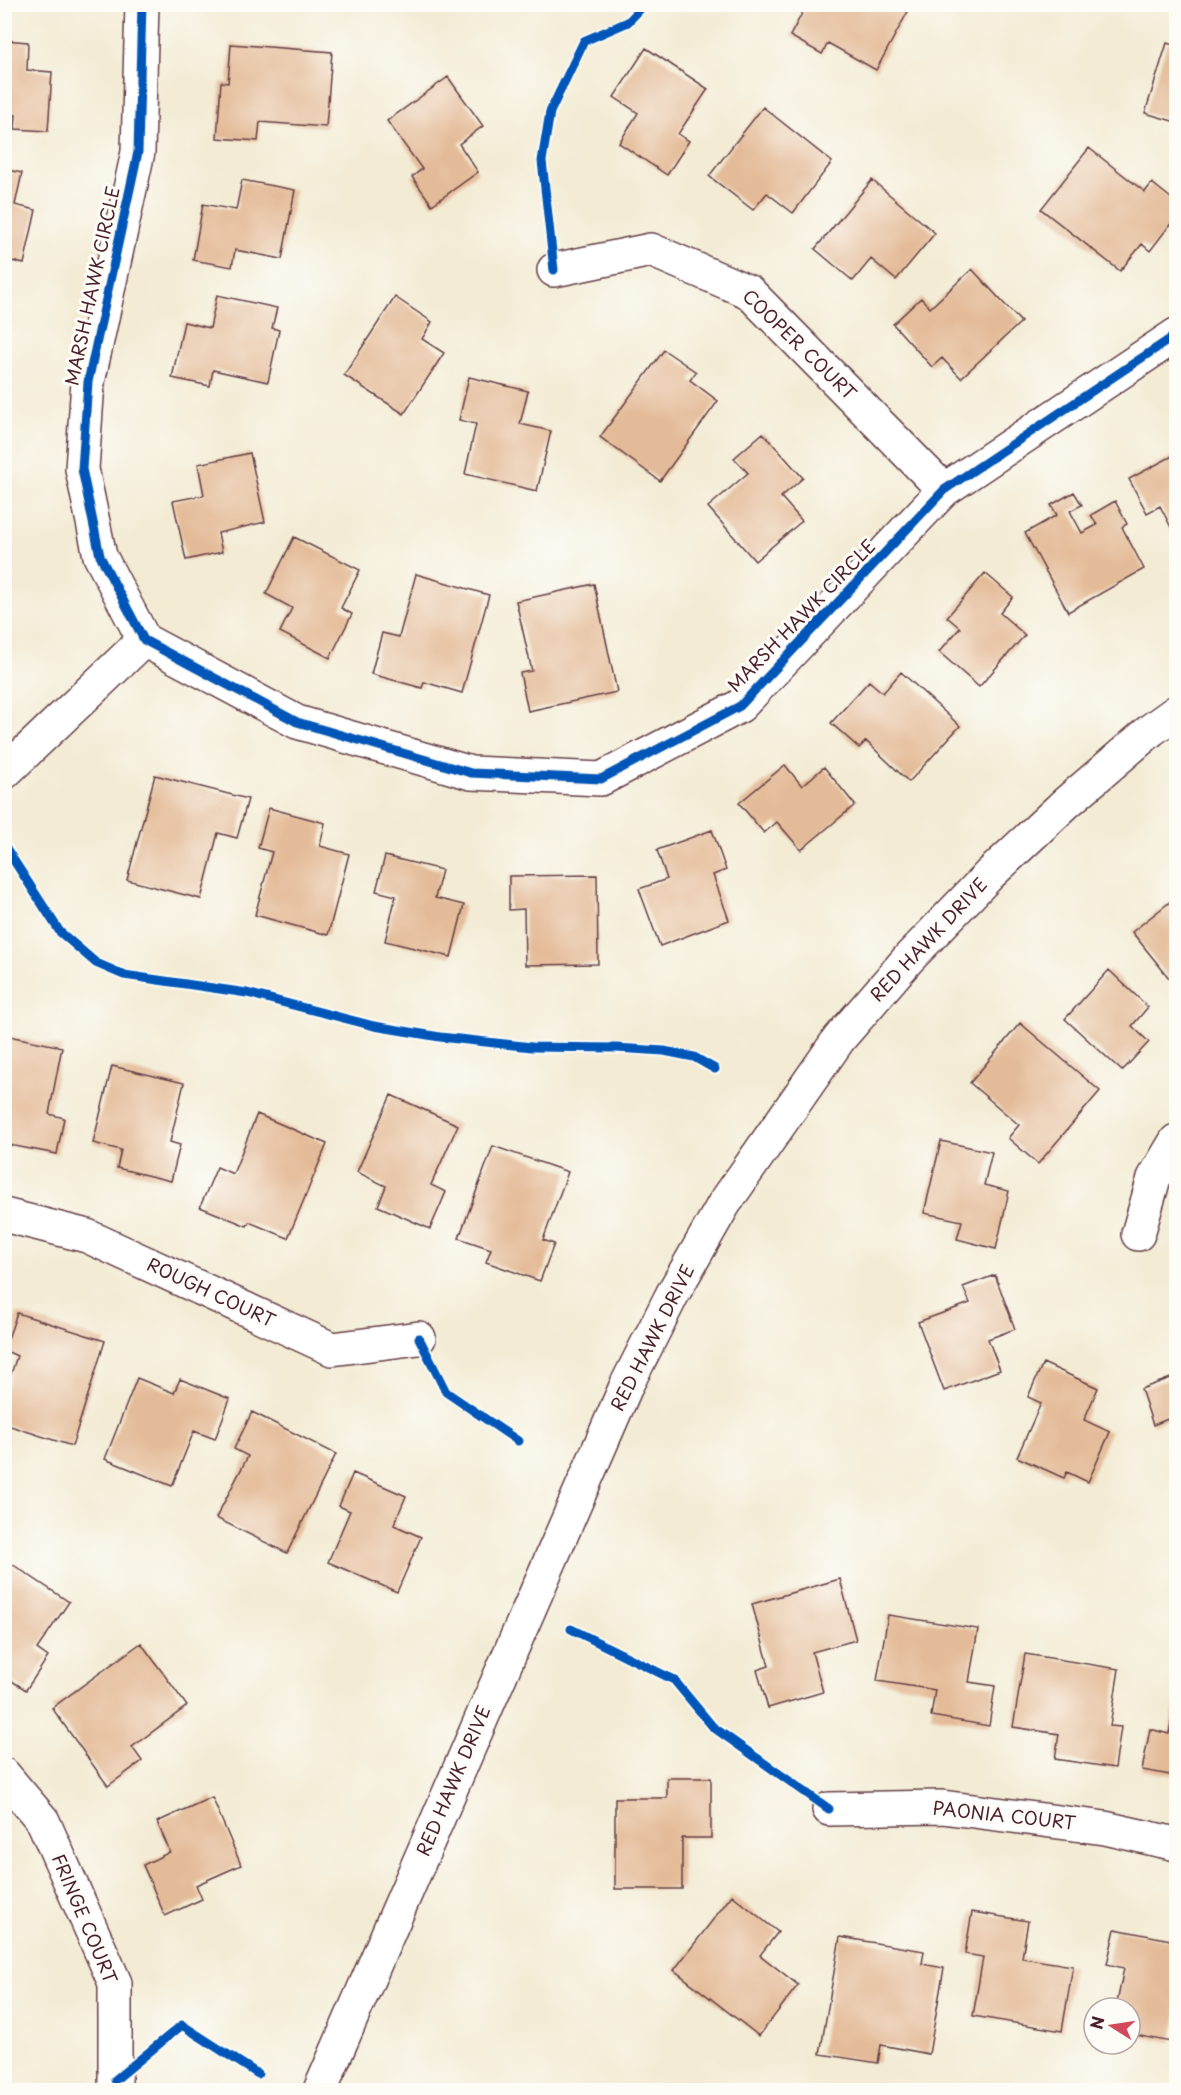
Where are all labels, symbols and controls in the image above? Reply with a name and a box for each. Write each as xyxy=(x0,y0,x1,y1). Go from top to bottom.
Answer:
street label: MARSH HAWK CIRCLE xyxy=(57,184,126,388)
street label: COOPER COURT xyxy=(737,282,864,406)
street label: MARSH HAWK CIRCLE xyxy=(721,533,881,697)
street label: RED HAWK DRIVE xyxy=(863,871,993,1007)
street label: ROUGH COURT xyxy=(143,1250,281,1334)
street label: RED HAWK DRIVE xyxy=(603,1259,700,1415)
street label: RED HAWK DRIVE xyxy=(409,1701,497,1860)
street label: PAONIA COURT xyxy=(931,1794,1078,1836)
street label: FRINGE COURT xyxy=(46,1849,125,1988)
north arrow xyxy=(1082,1996,1142,2056)
text: N xyxy=(1083,2014,1109,2031)

